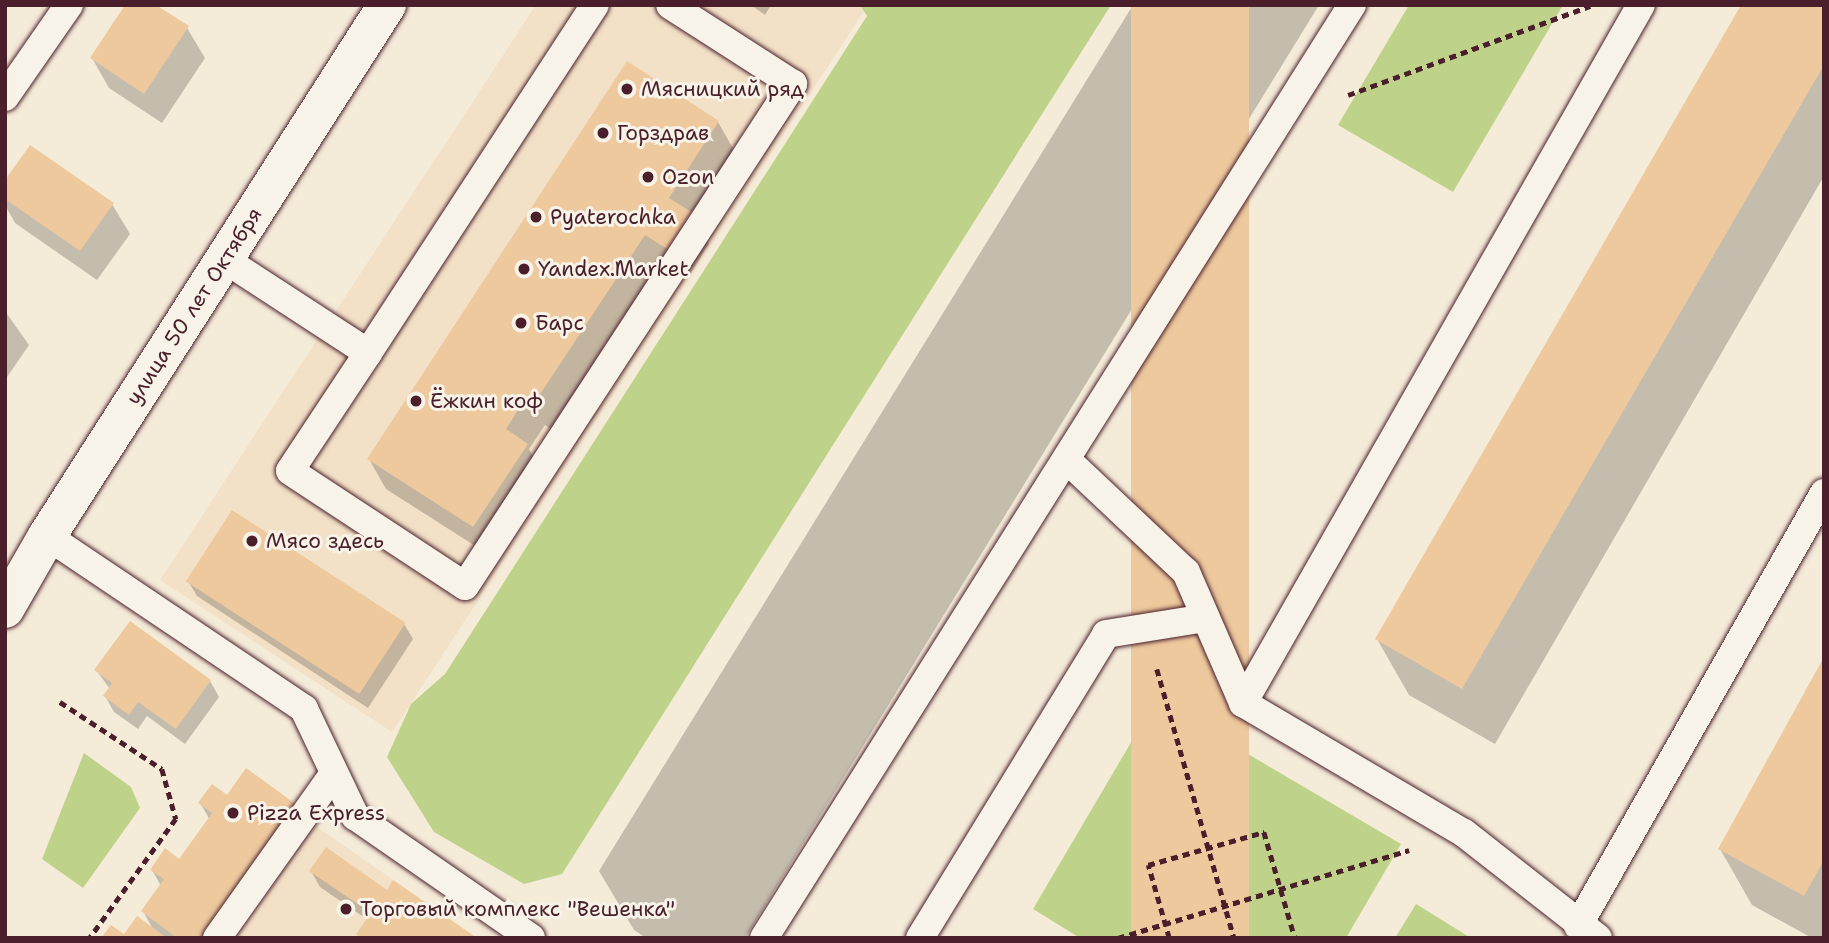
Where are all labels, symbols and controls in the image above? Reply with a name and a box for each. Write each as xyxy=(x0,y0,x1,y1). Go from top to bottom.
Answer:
place label: Мясницкий ряд xyxy=(641,76,804,102)
marker: Мясницкий ряд xyxy=(619,81,635,97)
place label: Горздрав xyxy=(617,120,709,146)
marker: Горздрав xyxy=(595,125,611,141)
place label: Ozon xyxy=(662,164,714,190)
marker: Ozon xyxy=(640,169,656,185)
street label: улица 50 лет Октября xyxy=(121,203,267,409)
place label: Pyaterochka xyxy=(550,204,676,230)
marker: Pyaterochka xyxy=(528,209,544,225)
place label: Yandex.Market xyxy=(538,256,689,282)
marker: Yandex.Market xyxy=(516,261,532,277)
place label: Барс xyxy=(535,310,584,336)
marker: Барс xyxy=(513,315,529,331)
place label: Ёжкин коф xyxy=(430,388,543,414)
marker: Ёжкин коф xyxy=(408,393,424,409)
place label: Мясо здесь xyxy=(266,528,384,554)
marker: Мясо здесь xyxy=(244,533,260,549)
place label: Pizza Express xyxy=(247,800,385,826)
marker: Pizza Express xyxy=(225,805,241,821)
place label: Торговый комплекс "Вешенка" xyxy=(360,896,675,922)
marker: Торговый комплекс "Вешенка" xyxy=(338,901,354,917)

